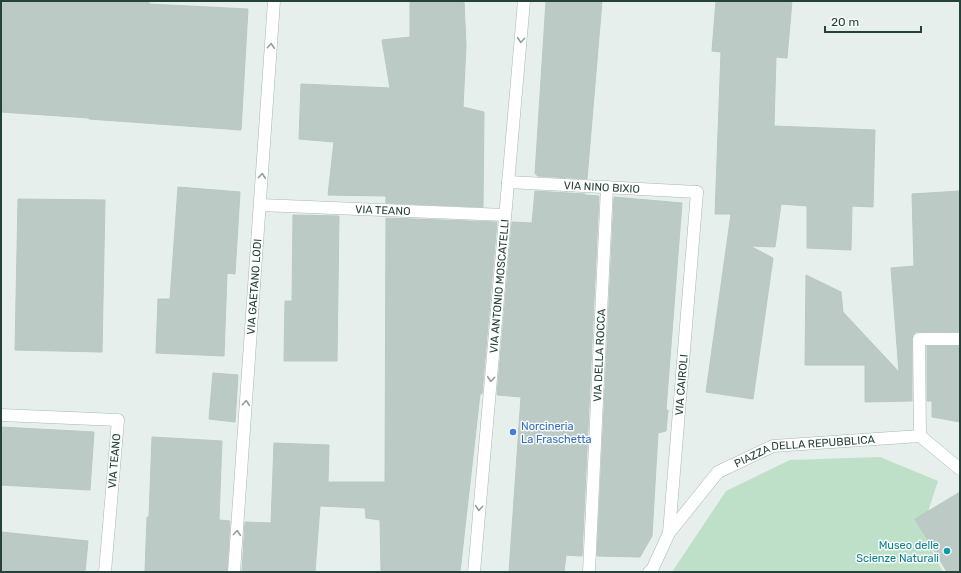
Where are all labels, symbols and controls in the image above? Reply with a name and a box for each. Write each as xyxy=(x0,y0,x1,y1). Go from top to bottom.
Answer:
scale bar xyxy=(825,8,921,34)
text: 20 m xyxy=(831,15,859,29)
one-way arrow xyxy=(516,37,525,43)
one-way arrow xyxy=(266,43,275,49)
one-way arrow xyxy=(257,173,266,179)
street label: VIA NINO BIXIO xyxy=(563,179,640,196)
street label: VIA TEANO xyxy=(355,203,411,218)
street label: VIA ANTONIO MOSCATELLI xyxy=(487,219,512,354)
street label: VIA GAETANO LODI xyxy=(245,238,264,335)
street label: VIA DELLA ROCCA xyxy=(591,308,608,402)
street label: VIA CAIROLI xyxy=(673,354,691,416)
one-way arrow xyxy=(487,376,496,382)
one-way arrow xyxy=(241,400,250,406)
place label: Norcineria La Fraschetta xyxy=(521,420,592,446)
marker: Norcineria La Fraschetta xyxy=(508,427,518,437)
street label: VIA TEANO xyxy=(106,433,123,489)
street label: PIAZZA DELLA REPUBBLICA xyxy=(732,433,876,470)
one-way arrow xyxy=(475,505,484,511)
one-way arrow xyxy=(232,530,241,536)
place label: Museo delle Scienze Naturali xyxy=(856,539,939,565)
marker: Museo delle Scienze Naturali xyxy=(942,546,952,556)

